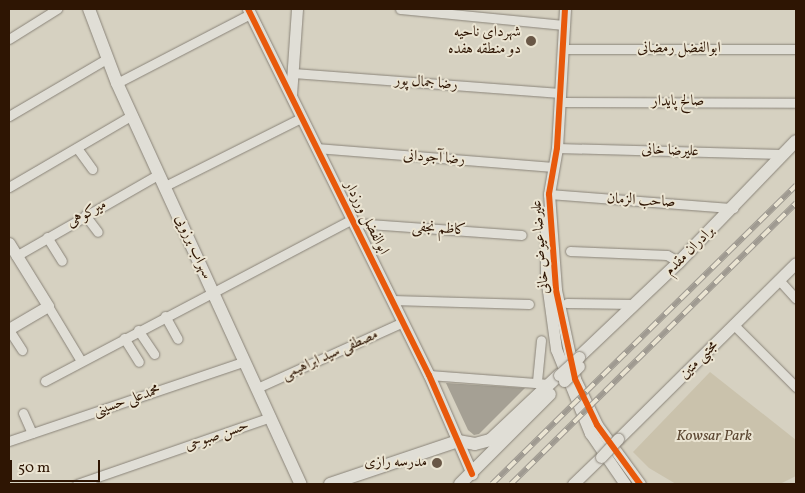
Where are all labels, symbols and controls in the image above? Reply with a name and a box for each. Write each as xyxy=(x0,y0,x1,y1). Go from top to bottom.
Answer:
place label: شهردای ناحیه دو منطقه هفده xyxy=(448,23,521,58)
marker: شهردای ناحیه دو منطقه هفده xyxy=(525,35,537,47)
street label: ابوالفضل رمضانی xyxy=(637,40,721,58)
street label: رضا جمال پور xyxy=(394,72,458,94)
street label: صالح پایدار xyxy=(652,93,704,111)
street label: علیرضا خانی xyxy=(641,141,699,161)
street label: رضا آجودانی xyxy=(402,147,466,169)
street label: ابوالفضل ورزدار xyxy=(340,178,392,258)
street label: صاحب الزمان xyxy=(606,190,676,212)
street label: میرکوهی xyxy=(64,196,110,232)
street label: علیرضا عیوض خانی xyxy=(528,199,554,295)
street label: سهراب برزویی xyxy=(170,212,216,282)
street label: کاظم نجفی xyxy=(411,218,467,240)
street label: برادران مقدم xyxy=(661,222,719,280)
street label: مصطفی سید ابراهیمی xyxy=(279,326,381,384)
street label: مجتبی متین xyxy=(676,337,722,383)
street label: محمدعلی حسینی xyxy=(91,381,163,421)
street label: حسن صبوحی xyxy=(183,417,251,455)
park label: Kowsar Park xyxy=(676,428,752,446)
scale bar xyxy=(12,450,102,482)
place label: مدرسه رازی xyxy=(364,454,427,472)
marker: مدرسه رازی xyxy=(431,457,443,469)
text: 50 m xyxy=(18,458,50,479)

